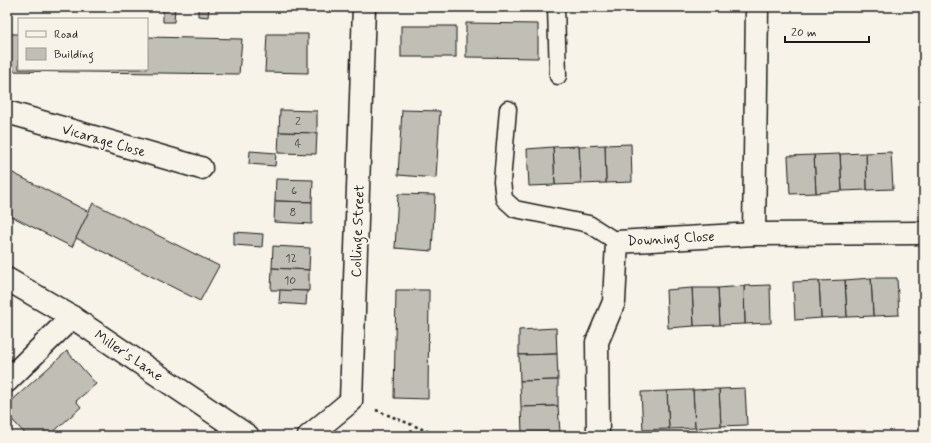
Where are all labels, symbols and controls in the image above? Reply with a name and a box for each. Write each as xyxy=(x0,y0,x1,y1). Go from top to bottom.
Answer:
legend xyxy=(18,18,148,70)
scale bar xyxy=(785,18,869,44)
text: 20 m xyxy=(791,25,817,41)
text: Road xyxy=(54,27,78,43)
text: Building xyxy=(54,47,94,64)
house number: 2 xyxy=(295,114,301,130)
street label: Vicarage Close xyxy=(60,120,148,162)
house number: 4 xyxy=(295,136,302,152)
house number: 6 xyxy=(291,183,297,199)
street label: Collinge Street xyxy=(347,184,371,278)
house number: 8 xyxy=(290,205,296,221)
street label: Downing Close xyxy=(627,228,715,252)
house number: 12 xyxy=(285,251,297,267)
house number: 10 xyxy=(284,273,296,289)
street label: Miller's Lane xyxy=(91,326,166,385)

